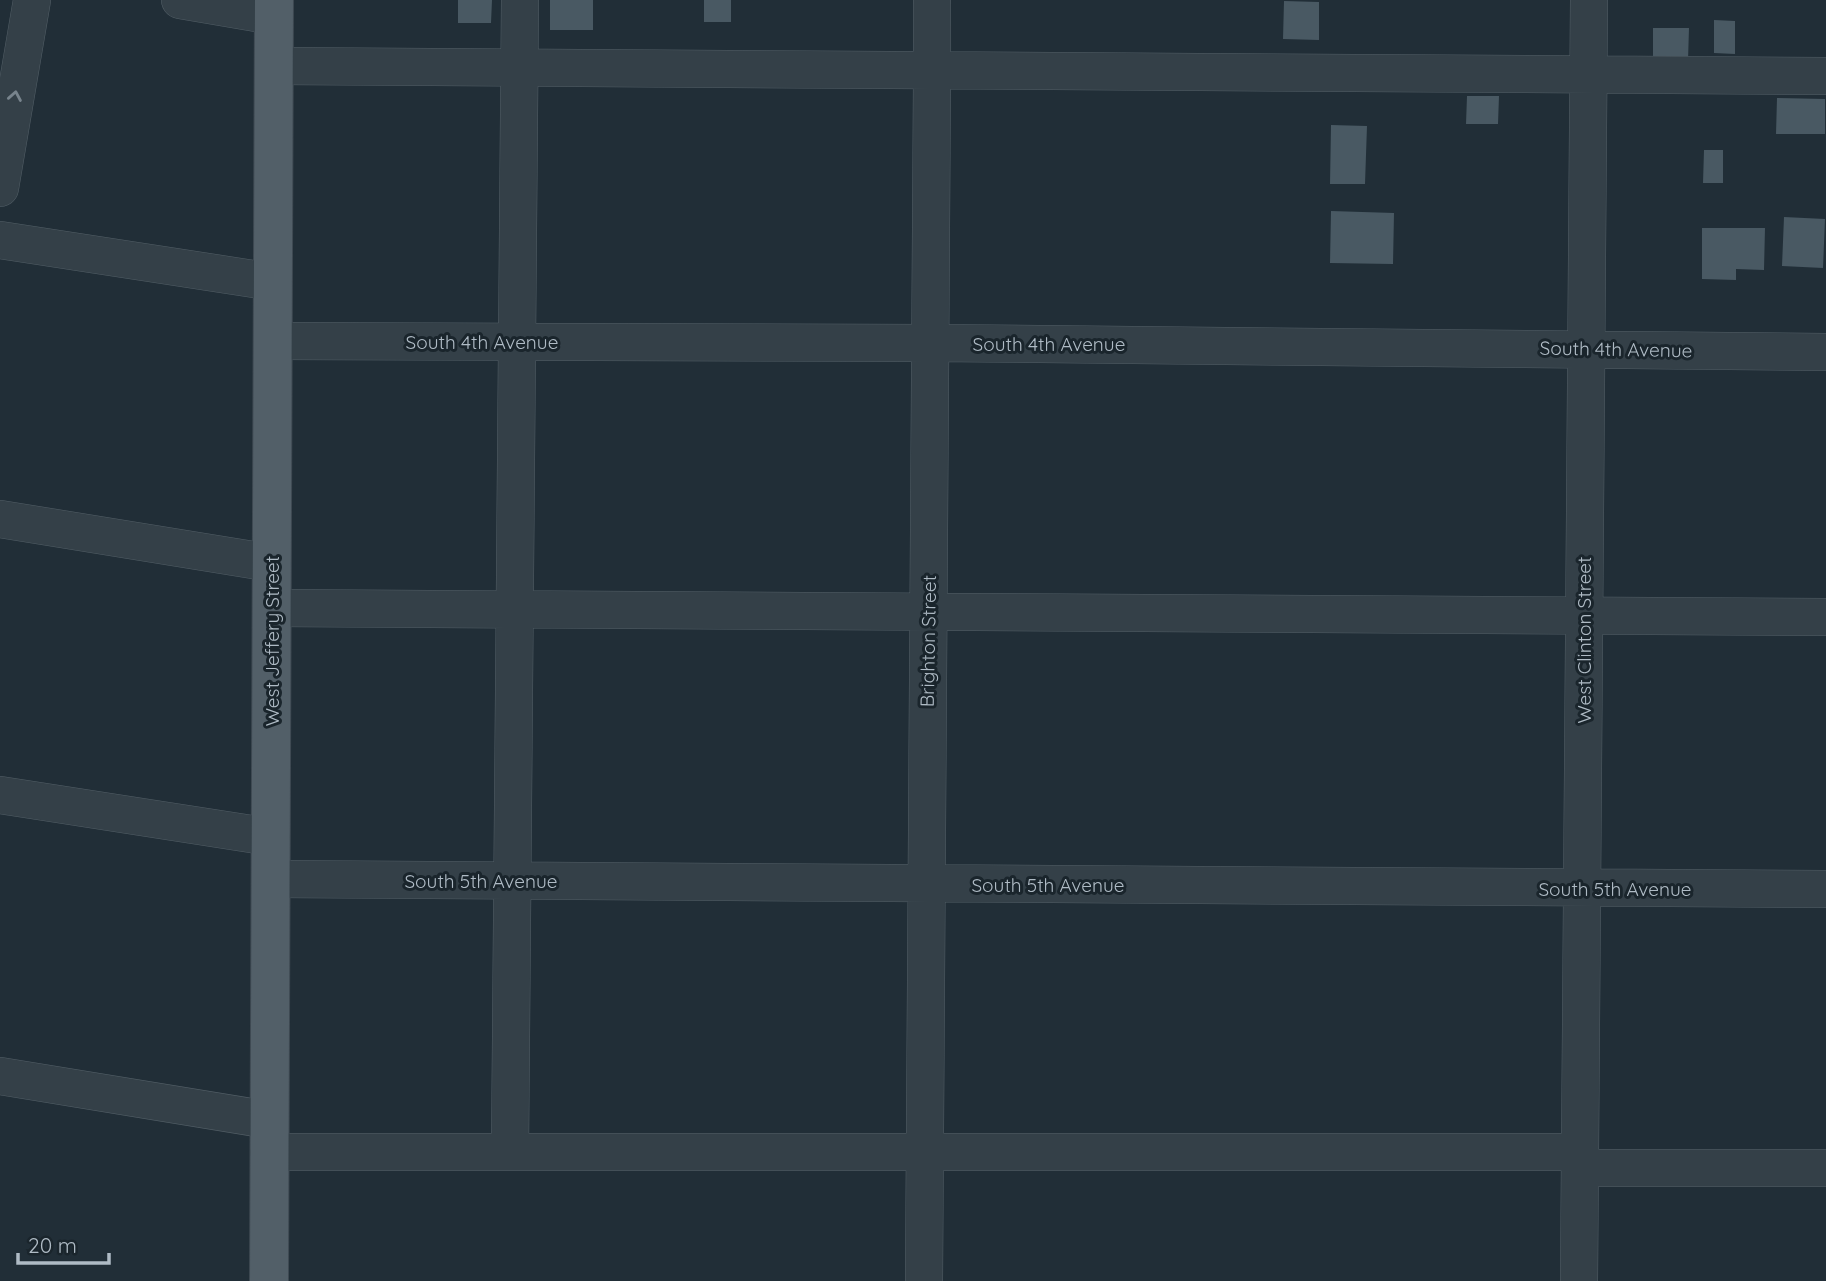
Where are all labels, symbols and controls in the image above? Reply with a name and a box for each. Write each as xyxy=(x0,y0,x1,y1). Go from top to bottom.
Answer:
one-way arrow xyxy=(7,90,22,102)
street label: South 4th Avenue xyxy=(406,330,558,354)
street label: South 4th Avenue xyxy=(973,332,1125,356)
street label: South 4th Avenue xyxy=(1539,336,1693,362)
street label: West Jeffery Street xyxy=(260,556,284,726)
street label: West Clinton Street xyxy=(1572,556,1596,724)
street label: Brighton Street xyxy=(915,575,941,707)
street label: South 5th Avenue xyxy=(404,869,558,893)
street label: South 5th Avenue xyxy=(971,873,1125,897)
street label: South 5th Avenue xyxy=(1538,877,1692,901)
scale bar xyxy=(18,1222,108,1266)
text: 20 m xyxy=(28,1232,77,1258)

